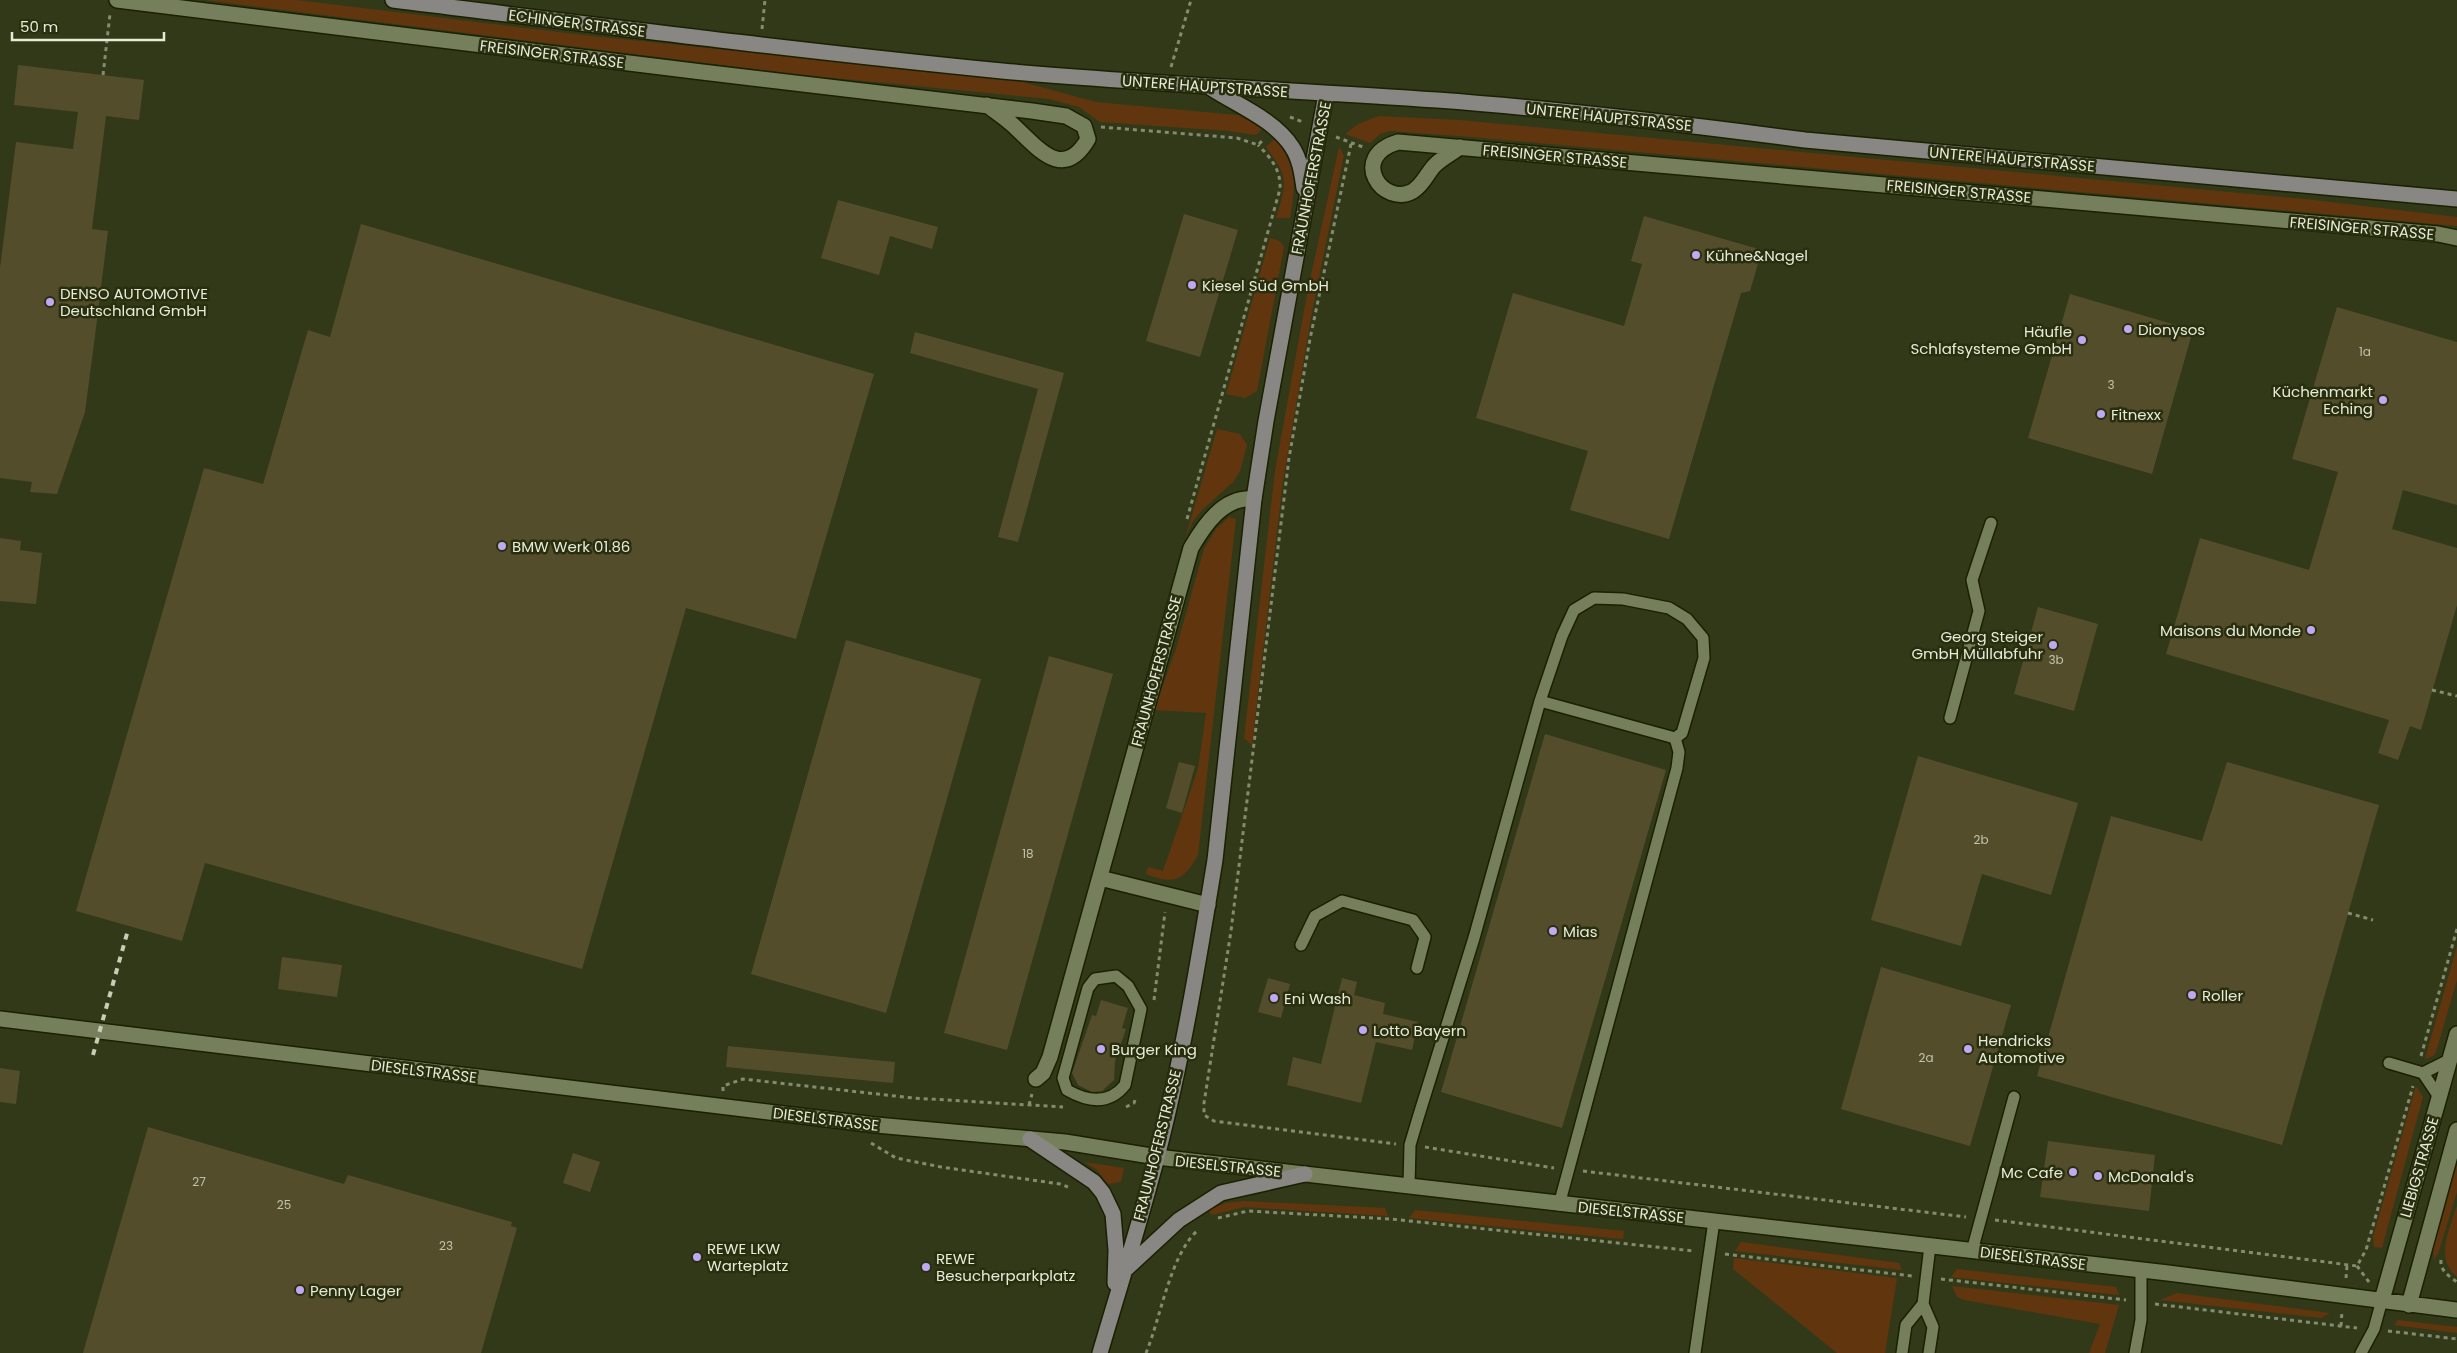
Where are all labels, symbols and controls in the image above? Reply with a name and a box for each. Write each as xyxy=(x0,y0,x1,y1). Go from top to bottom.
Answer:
street label: ECHINGER STRASSE xyxy=(507,4,647,42)
scale bar xyxy=(12,10,165,42)
text: 50 m xyxy=(20,16,58,37)
street label: FREISINGER STRASSE xyxy=(479,35,625,73)
street label: UNTERE HAUPTSTRASSE xyxy=(1121,70,1289,102)
street label: UNTERE HAUPTSTRASSE xyxy=(1525,98,1693,136)
street label: FRAUNHOFERSTRASSE xyxy=(1286,100,1336,256)
street label: FREISINGER STRASSE xyxy=(1482,139,1628,173)
street label: UNTERE HAUPTSTRASSE xyxy=(1928,141,2096,177)
street label: FREISINGER STRASSE xyxy=(1886,174,2032,208)
street label: FREISINGER STRASSE xyxy=(2289,211,2435,245)
place label: Kühne&Nagel xyxy=(1706,245,1808,266)
marker: Kühne&Nagel xyxy=(1690,249,1702,261)
place label: Kiesel Süd GmbH xyxy=(1202,275,1329,296)
marker: Kiesel Süd GmbH xyxy=(1186,279,1198,291)
place label: DENSO AUTOMOTIVE Deutschland GmbH xyxy=(60,283,208,321)
marker: DENSO AUTOMOTIVE Deutschland GmbH xyxy=(44,296,56,308)
place label: Dionysos xyxy=(2138,319,2205,340)
place label: Häufle Schlafsysteme GmbH xyxy=(1910,321,2072,359)
marker: Dionysos xyxy=(2122,323,2134,335)
marker: Häufle Schlafsysteme GmbH xyxy=(2076,334,2088,346)
house number: 1a xyxy=(2359,343,2371,360)
house number: 3 xyxy=(2107,376,2115,393)
place label: Küchenmarkt Eching xyxy=(2272,381,2373,419)
marker: Küchenmarkt Eching xyxy=(2377,394,2389,406)
place label: Fitnexx xyxy=(2111,404,2161,425)
marker: Fitnexx xyxy=(2095,408,2107,420)
place label: BMW Werk 01.86 xyxy=(512,536,630,557)
marker: BMW Werk 01.86 xyxy=(496,540,508,552)
street label: FRAUNHOFERSTRASSE xyxy=(1126,593,1186,749)
place label: Maisons du Monde xyxy=(2160,620,2301,641)
marker: Maisons du Monde xyxy=(2305,624,2317,636)
place label: Georg Steiger GmbH Müllabfuhr xyxy=(1911,626,2043,664)
marker: Georg Steiger GmbH Müllabfuhr xyxy=(2047,639,2059,651)
house number: 3b xyxy=(2048,651,2064,668)
house number: 2b xyxy=(1973,831,1989,848)
house number: 18 xyxy=(1022,845,1034,862)
place label: Mias xyxy=(1563,921,1598,942)
marker: Mias xyxy=(1547,925,1559,937)
place label: Roller xyxy=(2202,985,2243,1006)
place label: Eni Wash xyxy=(1284,988,1351,1009)
marker: Roller xyxy=(2186,989,2198,1001)
marker: Eni Wash xyxy=(1268,992,1280,1004)
place label: Lotto Bayern xyxy=(1373,1020,1466,1041)
marker: Lotto Bayern xyxy=(1357,1024,1369,1036)
place label: Hendricks Automotive xyxy=(1978,1030,2065,1068)
place label: Burger King xyxy=(1111,1039,1197,1060)
marker: Burger King xyxy=(1095,1043,1107,1055)
marker: Hendricks Automotive xyxy=(1962,1043,1974,1055)
house number: 2a xyxy=(1918,1049,1934,1066)
street label: DIESELSTRASSE xyxy=(370,1054,478,1088)
street label: FRAUNHOFERSTRASSE xyxy=(1128,1067,1186,1223)
street label: DIESELSTRASSE xyxy=(772,1102,880,1136)
street label: LIEBIGSTRASSE xyxy=(2395,1114,2443,1220)
street label: DIESELSTRASSE xyxy=(1174,1150,1282,1182)
place label: Mc Cafe xyxy=(2001,1162,2063,1183)
marker: Mc Cafe xyxy=(2067,1166,2079,1178)
place label: McDonald's xyxy=(2108,1166,2194,1187)
marker: McDonald's xyxy=(2092,1170,2104,1182)
house number: 27 xyxy=(192,1173,206,1190)
house number: 25 xyxy=(277,1196,291,1213)
street label: DIESELSTRASSE xyxy=(1577,1196,1685,1228)
house number: 23 xyxy=(439,1237,453,1254)
place label: REWE LKW Warteplatz xyxy=(707,1238,789,1276)
street label: DIESELSTRASSE xyxy=(1979,1241,2087,1275)
place label: REWE Besucherparkplatz xyxy=(936,1248,1076,1286)
marker: REWE LKW Warteplatz xyxy=(691,1251,703,1263)
marker: REWE Besucherparkplatz xyxy=(920,1261,932,1273)
place label: Penny Lager xyxy=(310,1280,402,1301)
marker: Penny Lager xyxy=(294,1284,306,1296)

